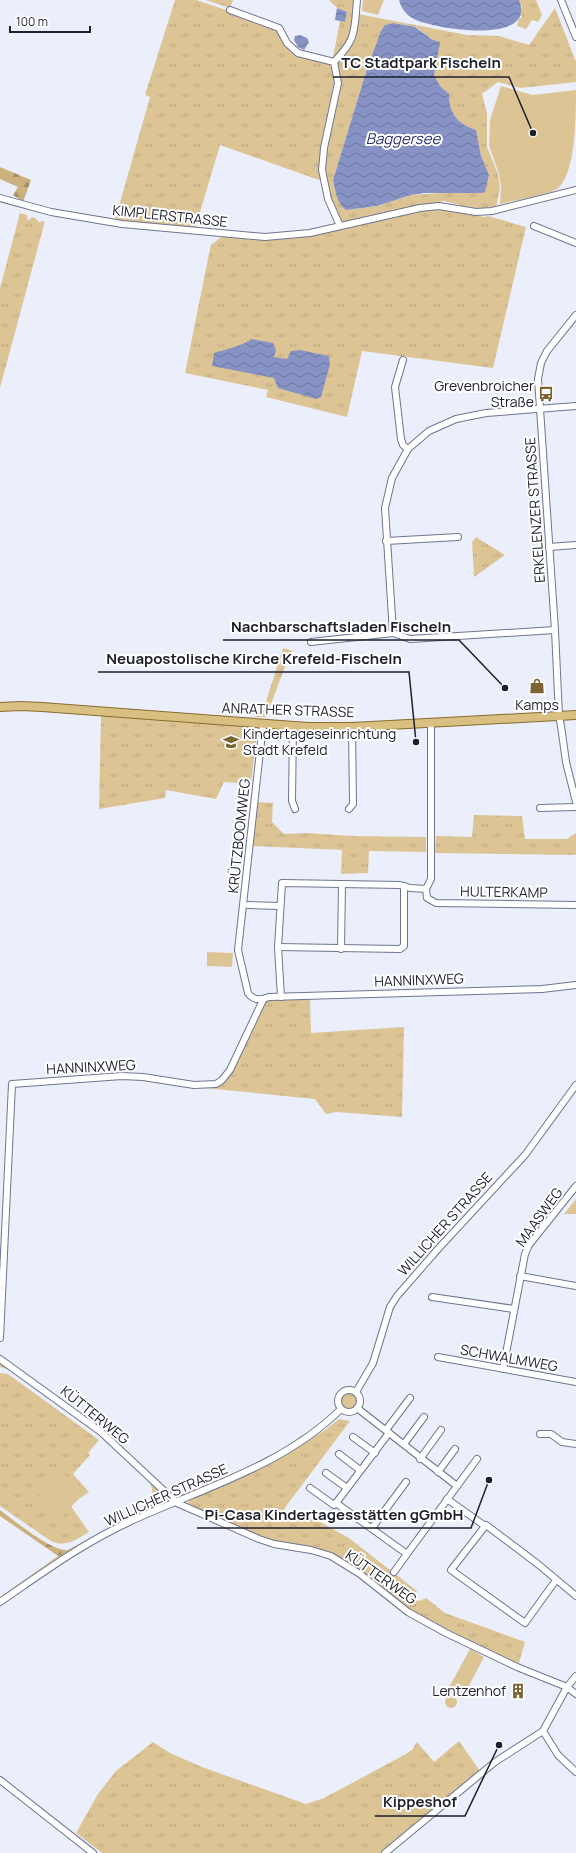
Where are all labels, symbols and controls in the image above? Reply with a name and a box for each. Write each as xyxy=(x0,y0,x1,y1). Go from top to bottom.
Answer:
scale bar xyxy=(10,8,90,34)
text: 100 m xyxy=(16,13,48,30)
callout: TC Stadtpark Fischeln xyxy=(333,50,509,77)
text: TC Stadtpark Fischeln xyxy=(341,52,501,73)
water label: Baggersee xyxy=(366,128,442,149)
street label: KIMPLERSTRASSE xyxy=(112,200,229,231)
place label: Grevenbroicher Straße xyxy=(434,376,534,411)
bus stop icon: Grevenbroicher Straße xyxy=(537,385,555,403)
street label: ERKELENZER STRASSE xyxy=(520,437,549,583)
callout: Nachbarschaftsladen Fischeln xyxy=(223,613,459,640)
text: Nachbarschaftsladen Fischeln xyxy=(231,616,451,637)
callout: Neuapostolische Kirche Krefeld-Fischeln xyxy=(98,645,409,672)
text: Neuapostolische Kirche Krefeld-Fischeln xyxy=(106,648,402,669)
shop icon: Kamps xyxy=(528,677,546,695)
place label: Kamps xyxy=(515,695,559,714)
street label: ANRATHER STRASSE xyxy=(221,698,355,721)
place label: Kindertageseinrichtung Stadt Krefeld xyxy=(243,724,396,759)
school or university icon: Kindertageseinrichtung Stadt Krefeld xyxy=(222,733,240,751)
street label: KRÜTZBOOMWEG xyxy=(223,778,254,894)
street label: HULTERKAMP xyxy=(460,881,549,902)
street label: HANNINXWEG xyxy=(374,968,464,991)
street label: HANNINXWEG xyxy=(46,1055,136,1078)
street label: WILLICHER STRASSE xyxy=(393,1168,496,1279)
street label: MAASWEG xyxy=(511,1183,567,1250)
street label: SCHWALMWEG xyxy=(459,1340,559,1375)
street label: KÜTTERWEG xyxy=(57,1381,134,1448)
street label: WILLICHER STRASSE xyxy=(101,1459,230,1530)
callout: Pi-Casa Kindertagesstätten gGmbH xyxy=(197,1501,471,1528)
text: Pi-Casa Kindertagesstätten gGmbH xyxy=(205,1504,463,1525)
street label: KÜTTERWEG xyxy=(342,1545,421,1608)
place label: Lentzenhof xyxy=(432,1681,506,1700)
building icon: Lentzenhof xyxy=(509,1682,527,1700)
callout: Kippeshof xyxy=(375,1789,465,1816)
text: Kippeshof xyxy=(383,1791,457,1812)

